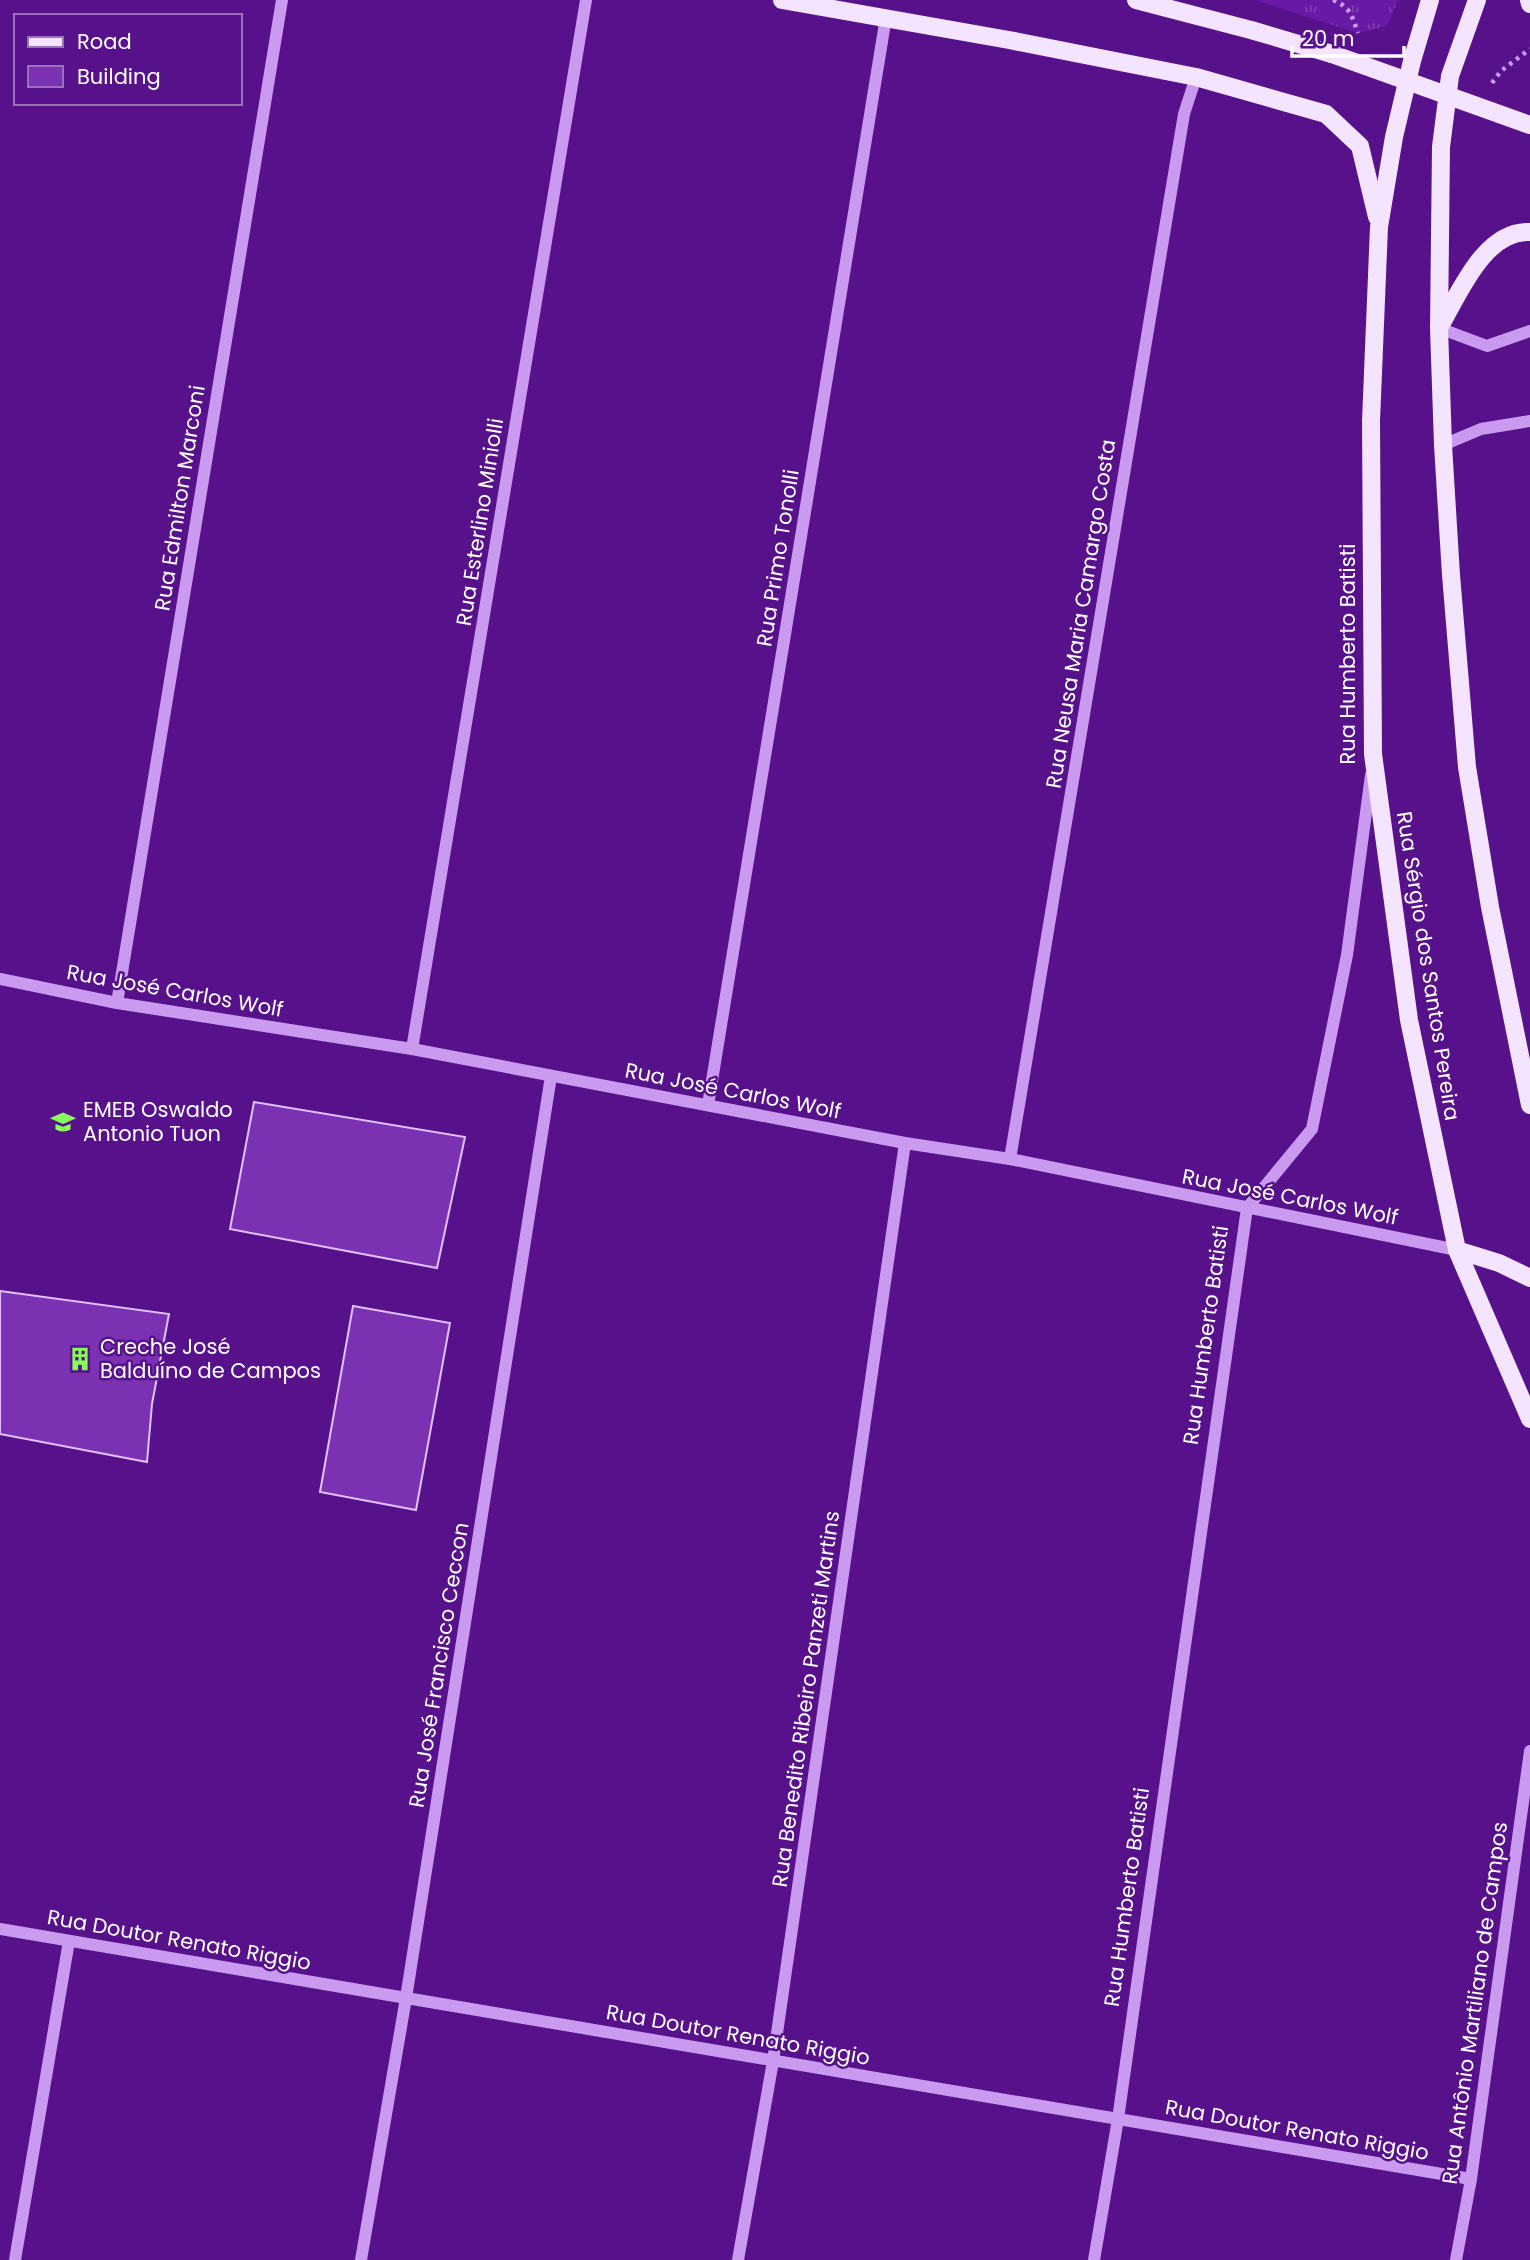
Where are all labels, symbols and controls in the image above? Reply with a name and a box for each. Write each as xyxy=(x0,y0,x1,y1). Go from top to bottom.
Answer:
legend xyxy=(14,14,242,105)
scale bar xyxy=(1292,14,1404,58)
text: 20 m xyxy=(1302,24,1355,53)
text: Road xyxy=(77,27,132,56)
text: Building xyxy=(77,62,161,91)
street label: Rua Edmilton Marconi xyxy=(147,383,212,613)
street label: Rua Esterlino Miniolli xyxy=(449,416,510,628)
street label: Rua Neusa Maria Camargo Costa xyxy=(1039,437,1122,790)
street label: Rua Primo Tonolli xyxy=(749,467,806,649)
street label: Rua Humberto Batisti xyxy=(1333,543,1362,765)
street label: Rua Sérgio dos Santos Pereira xyxy=(1390,809,1467,1123)
street label: Rua José Carlos Wolf xyxy=(64,957,286,1024)
street label: Rua José Carlos Wolf xyxy=(623,1055,844,1126)
place label: EMEB Oswaldo Antonio Tuon xyxy=(83,1095,233,1148)
school or university icon: EMEB Oswaldo Antonio Tuon xyxy=(49,1108,77,1136)
street label: Rua José Carlos Wolf xyxy=(1180,1161,1401,1232)
street label: Rua Humberto Batisti xyxy=(1176,1223,1235,1446)
place label: Creche José Balduíno de Campos xyxy=(100,1332,321,1385)
building icon: Creche José Balduíno de Campos xyxy=(66,1345,94,1373)
street label: Rua Benedito Ribeiro Panzeti Martins xyxy=(765,1509,846,1889)
street label: Rua José Francisco Ceccon xyxy=(402,1520,475,1810)
street label: Rua Humberto Batisti xyxy=(1097,1785,1156,2008)
street label: Rua Antônio Martiliano de Campos xyxy=(1435,1820,1514,2186)
street label: Rua Doutor Renato Riggio xyxy=(45,1902,313,1977)
street label: Rua Doutor Renato Riggio xyxy=(604,1997,872,2072)
street label: Rua Doutor Renato Riggio xyxy=(1163,2092,1431,2167)

